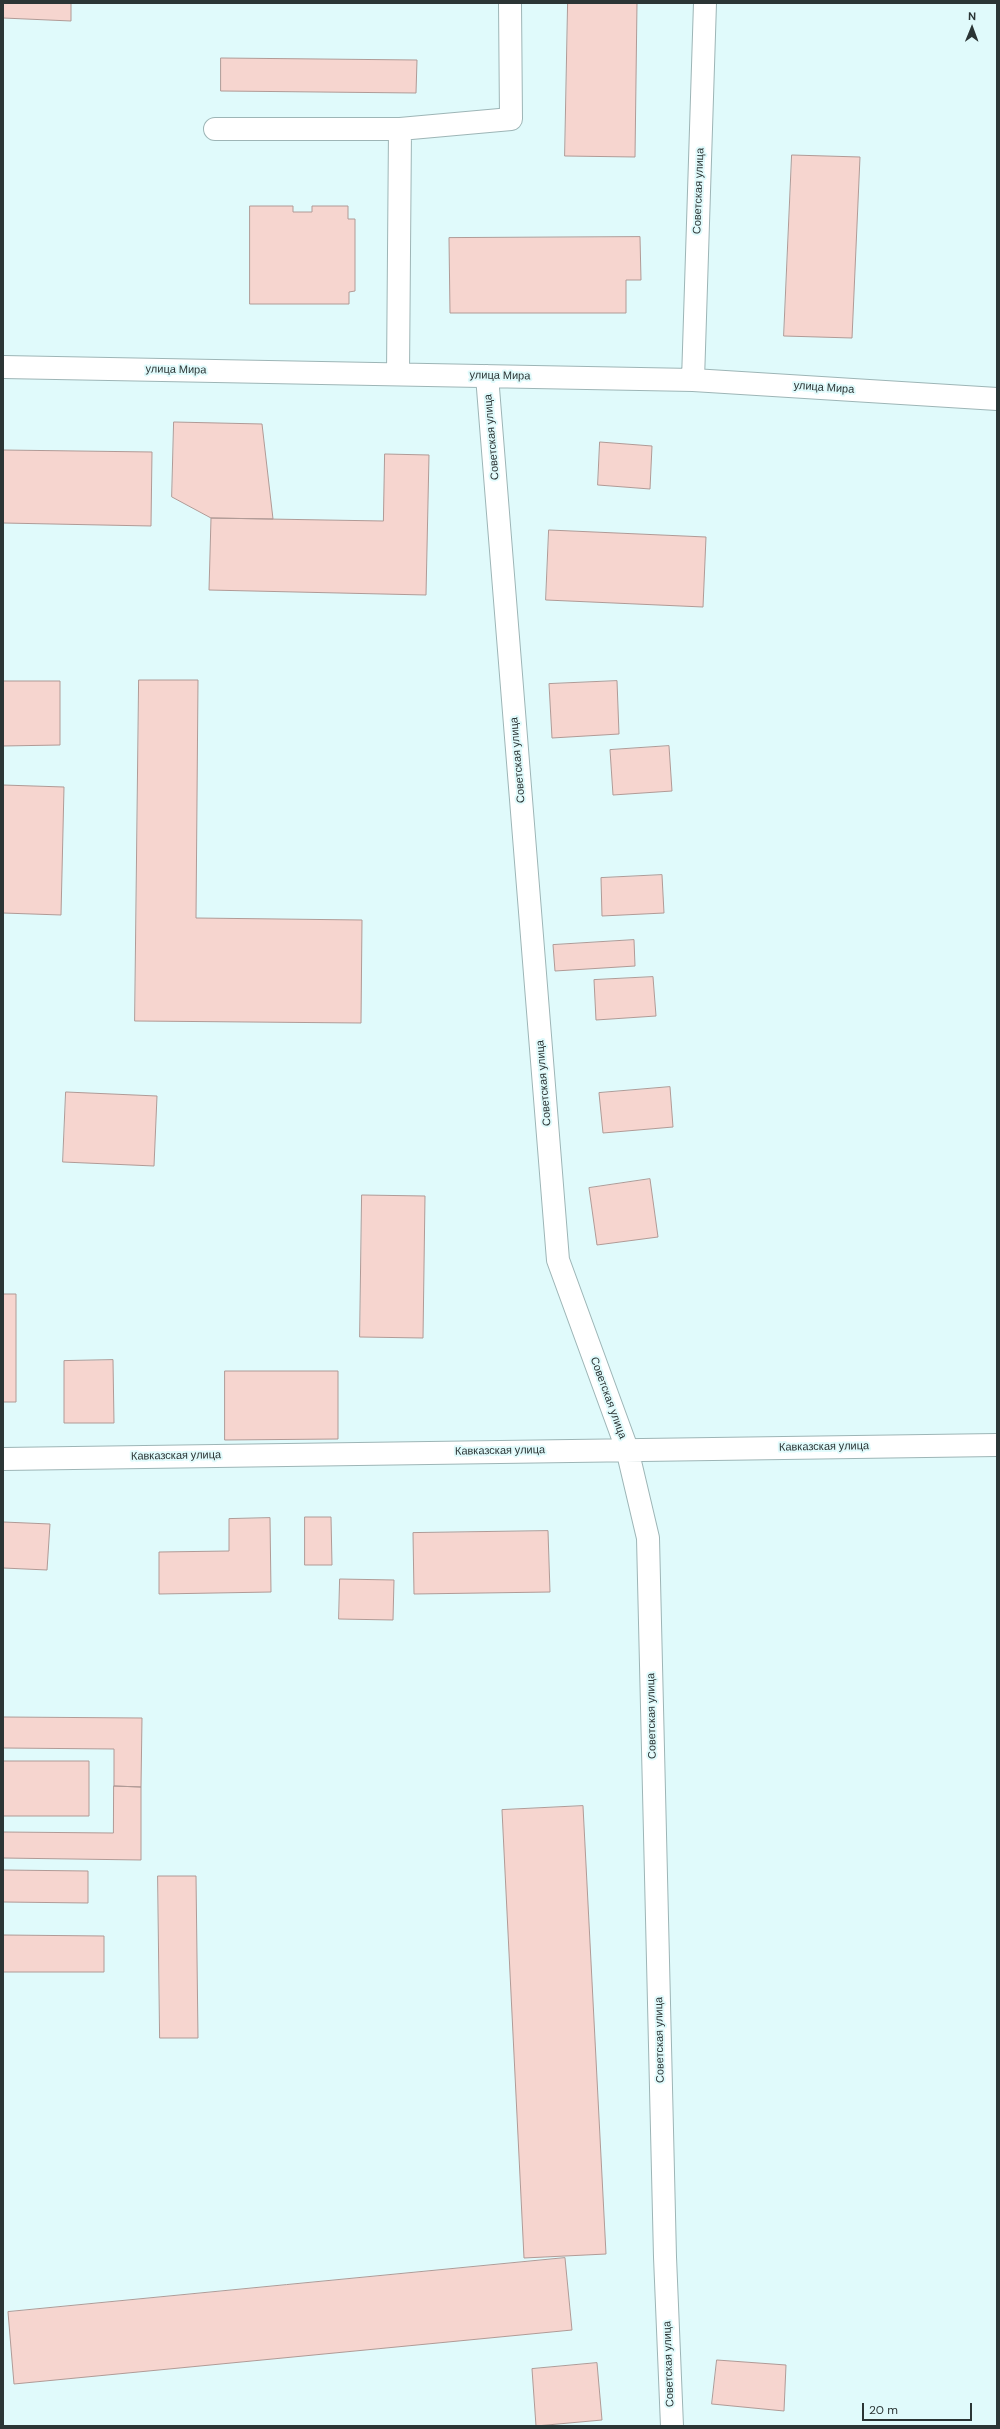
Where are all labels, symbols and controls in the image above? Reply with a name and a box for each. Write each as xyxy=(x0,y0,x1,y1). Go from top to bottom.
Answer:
north arrow xyxy=(952,8,992,48)
text: N xyxy=(968,9,976,23)
street label: Советская улица xyxy=(691,148,707,234)
street label: улица Мира xyxy=(146,363,206,377)
street label: улица Мира xyxy=(470,369,530,383)
street label: улица Мира xyxy=(793,379,855,397)
street label: Советская улица xyxy=(482,393,502,481)
street label: Советская улица xyxy=(508,716,528,804)
street label: Советская улица xyxy=(534,1039,554,1127)
street label: Советская улица xyxy=(587,1355,629,1441)
street label: Кавказская улица xyxy=(779,1440,869,1454)
street label: Кавказская улица xyxy=(455,1444,545,1458)
street label: Кавказская улица xyxy=(131,1449,221,1463)
street label: Советская улица xyxy=(645,1673,659,1759)
street label: Советская улица xyxy=(653,1997,667,2083)
street label: Советская улица xyxy=(661,2321,677,2407)
scale bar xyxy=(864,2395,974,2421)
text: 20 m xyxy=(869,2402,898,2418)

